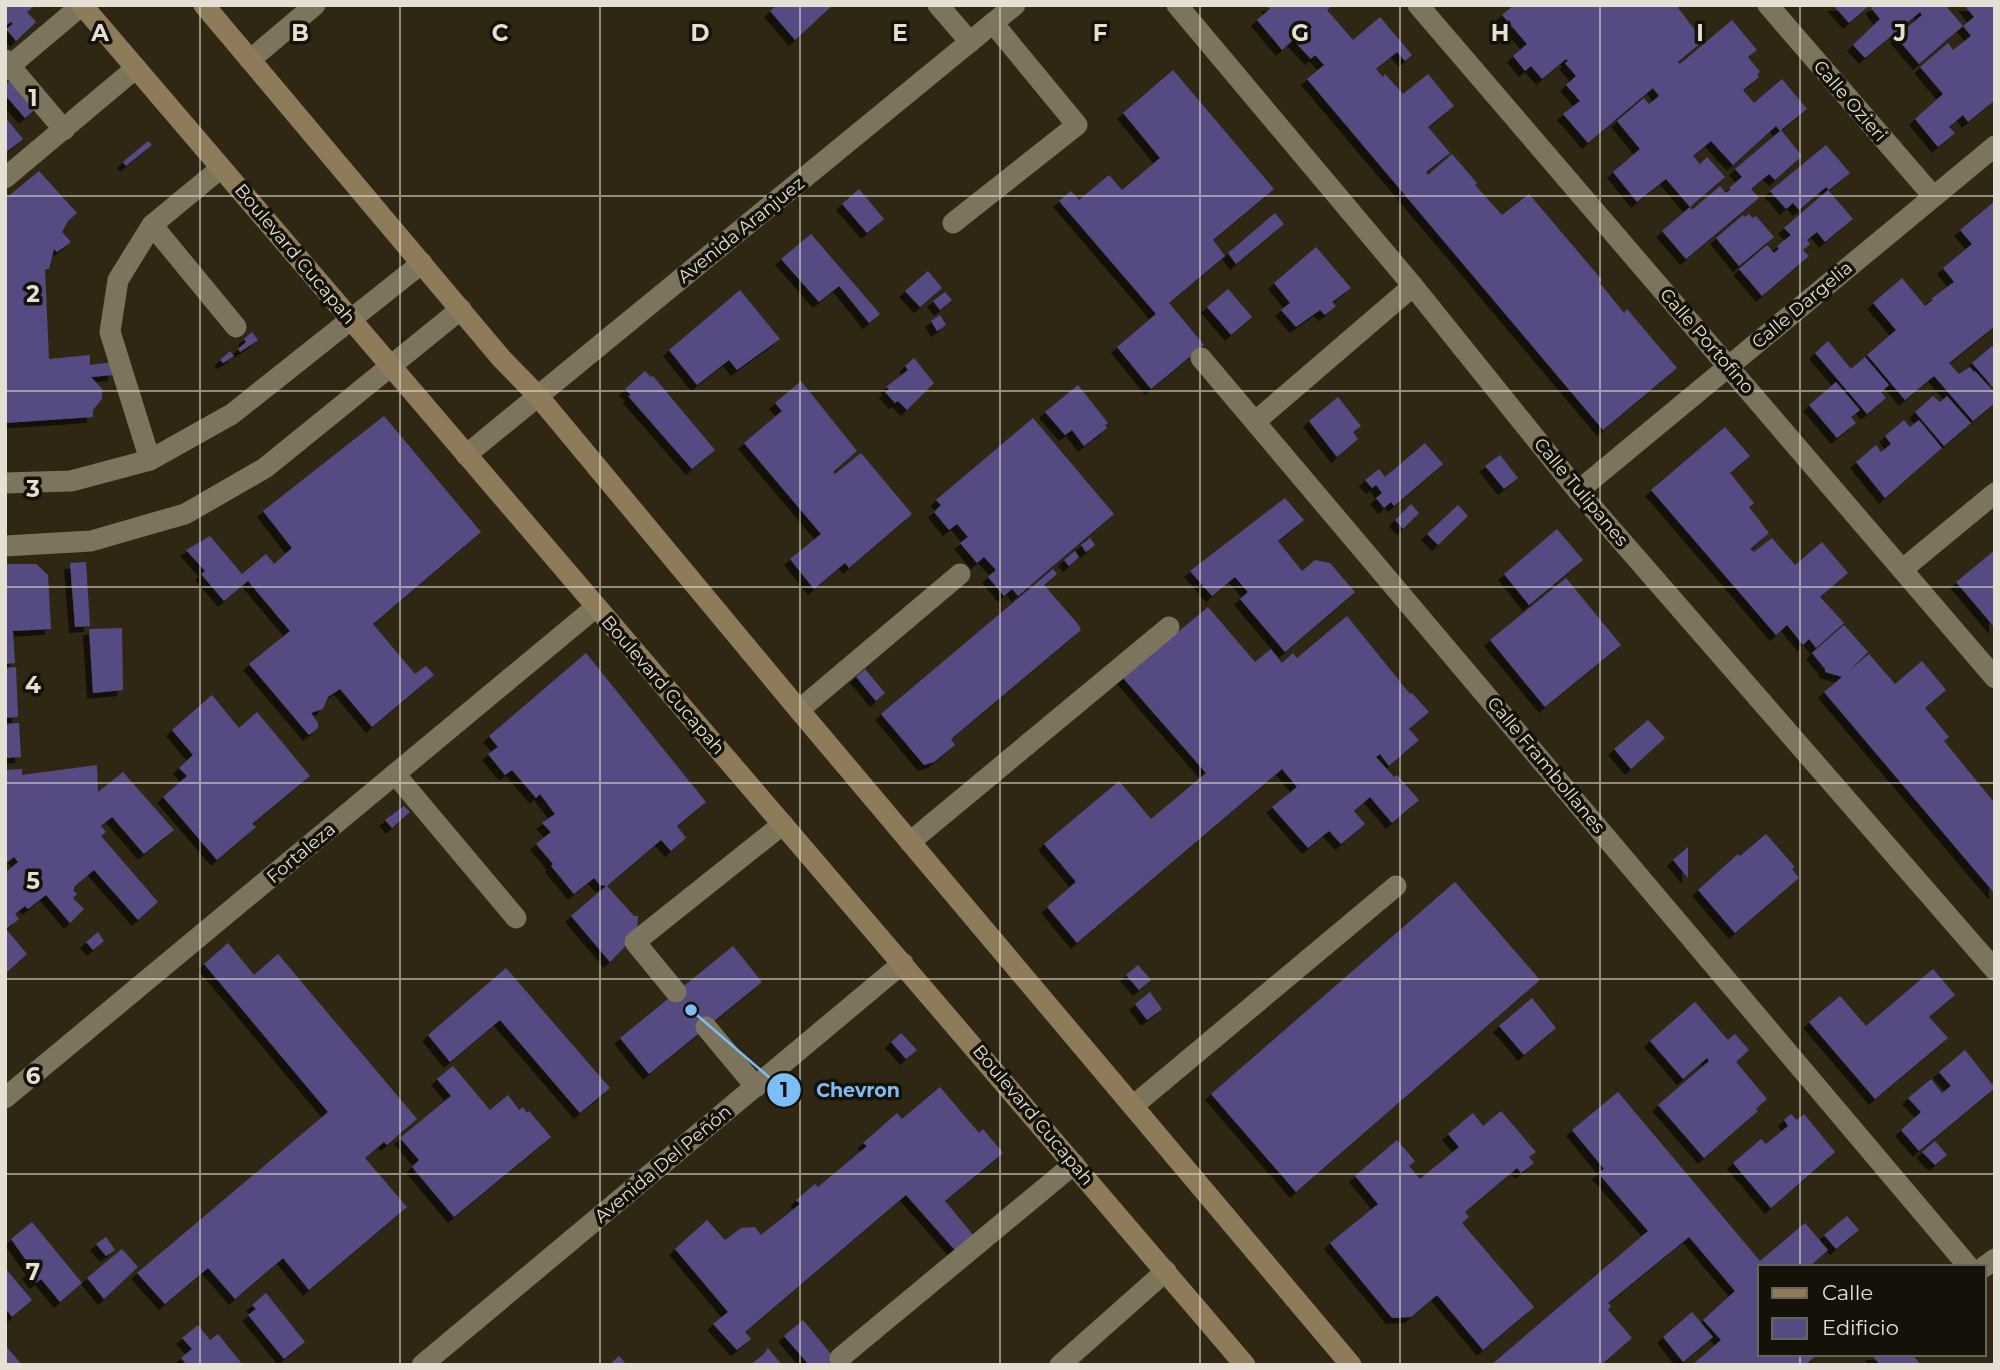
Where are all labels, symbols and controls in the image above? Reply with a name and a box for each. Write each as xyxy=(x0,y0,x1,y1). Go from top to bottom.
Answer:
text: A xyxy=(90,19,109,47)
text: B xyxy=(291,19,309,47)
text: C xyxy=(492,19,509,47)
text: D xyxy=(691,19,710,47)
text: E xyxy=(892,19,908,47)
text: F xyxy=(1093,19,1108,47)
text: G xyxy=(1291,19,1309,47)
text: H xyxy=(1491,19,1509,47)
text: I xyxy=(1696,19,1704,47)
text: J xyxy=(1893,19,1906,47)
street label: Calle Ozieri xyxy=(1809,56,1891,146)
text: 1 xyxy=(28,84,38,112)
street label: Avenida Aranjuez xyxy=(673,172,809,288)
street label: Boulevard Cucapah xyxy=(230,179,360,329)
street label: Calle Dargelia xyxy=(1747,257,1857,353)
text: 2 xyxy=(26,280,40,308)
street label: Calle Portofino xyxy=(1655,284,1759,398)
street label: Calle Tulipanes xyxy=(1529,433,1633,551)
text: 3 xyxy=(25,475,40,503)
street label: Boulevard Cucapah xyxy=(597,611,729,759)
text: 4 xyxy=(25,671,41,699)
street label: Calle Frambollanes xyxy=(1482,692,1610,838)
street label: Fortaleza xyxy=(262,818,340,888)
text: 5 xyxy=(26,867,40,895)
street label: Boulevard Cucapah xyxy=(968,1040,1098,1190)
text: 6 xyxy=(26,1062,41,1090)
callout: Chevron xyxy=(767,1070,913,1110)
text: 1 xyxy=(780,1077,788,1102)
text: Chevron xyxy=(816,1079,900,1102)
street label: Avenida Del Peñón xyxy=(590,1100,736,1228)
text: 7 xyxy=(26,1258,40,1286)
legend xyxy=(1758,1265,1986,1356)
text: Calle xyxy=(1822,1280,1873,1305)
text: Edificio xyxy=(1822,1315,1899,1340)

